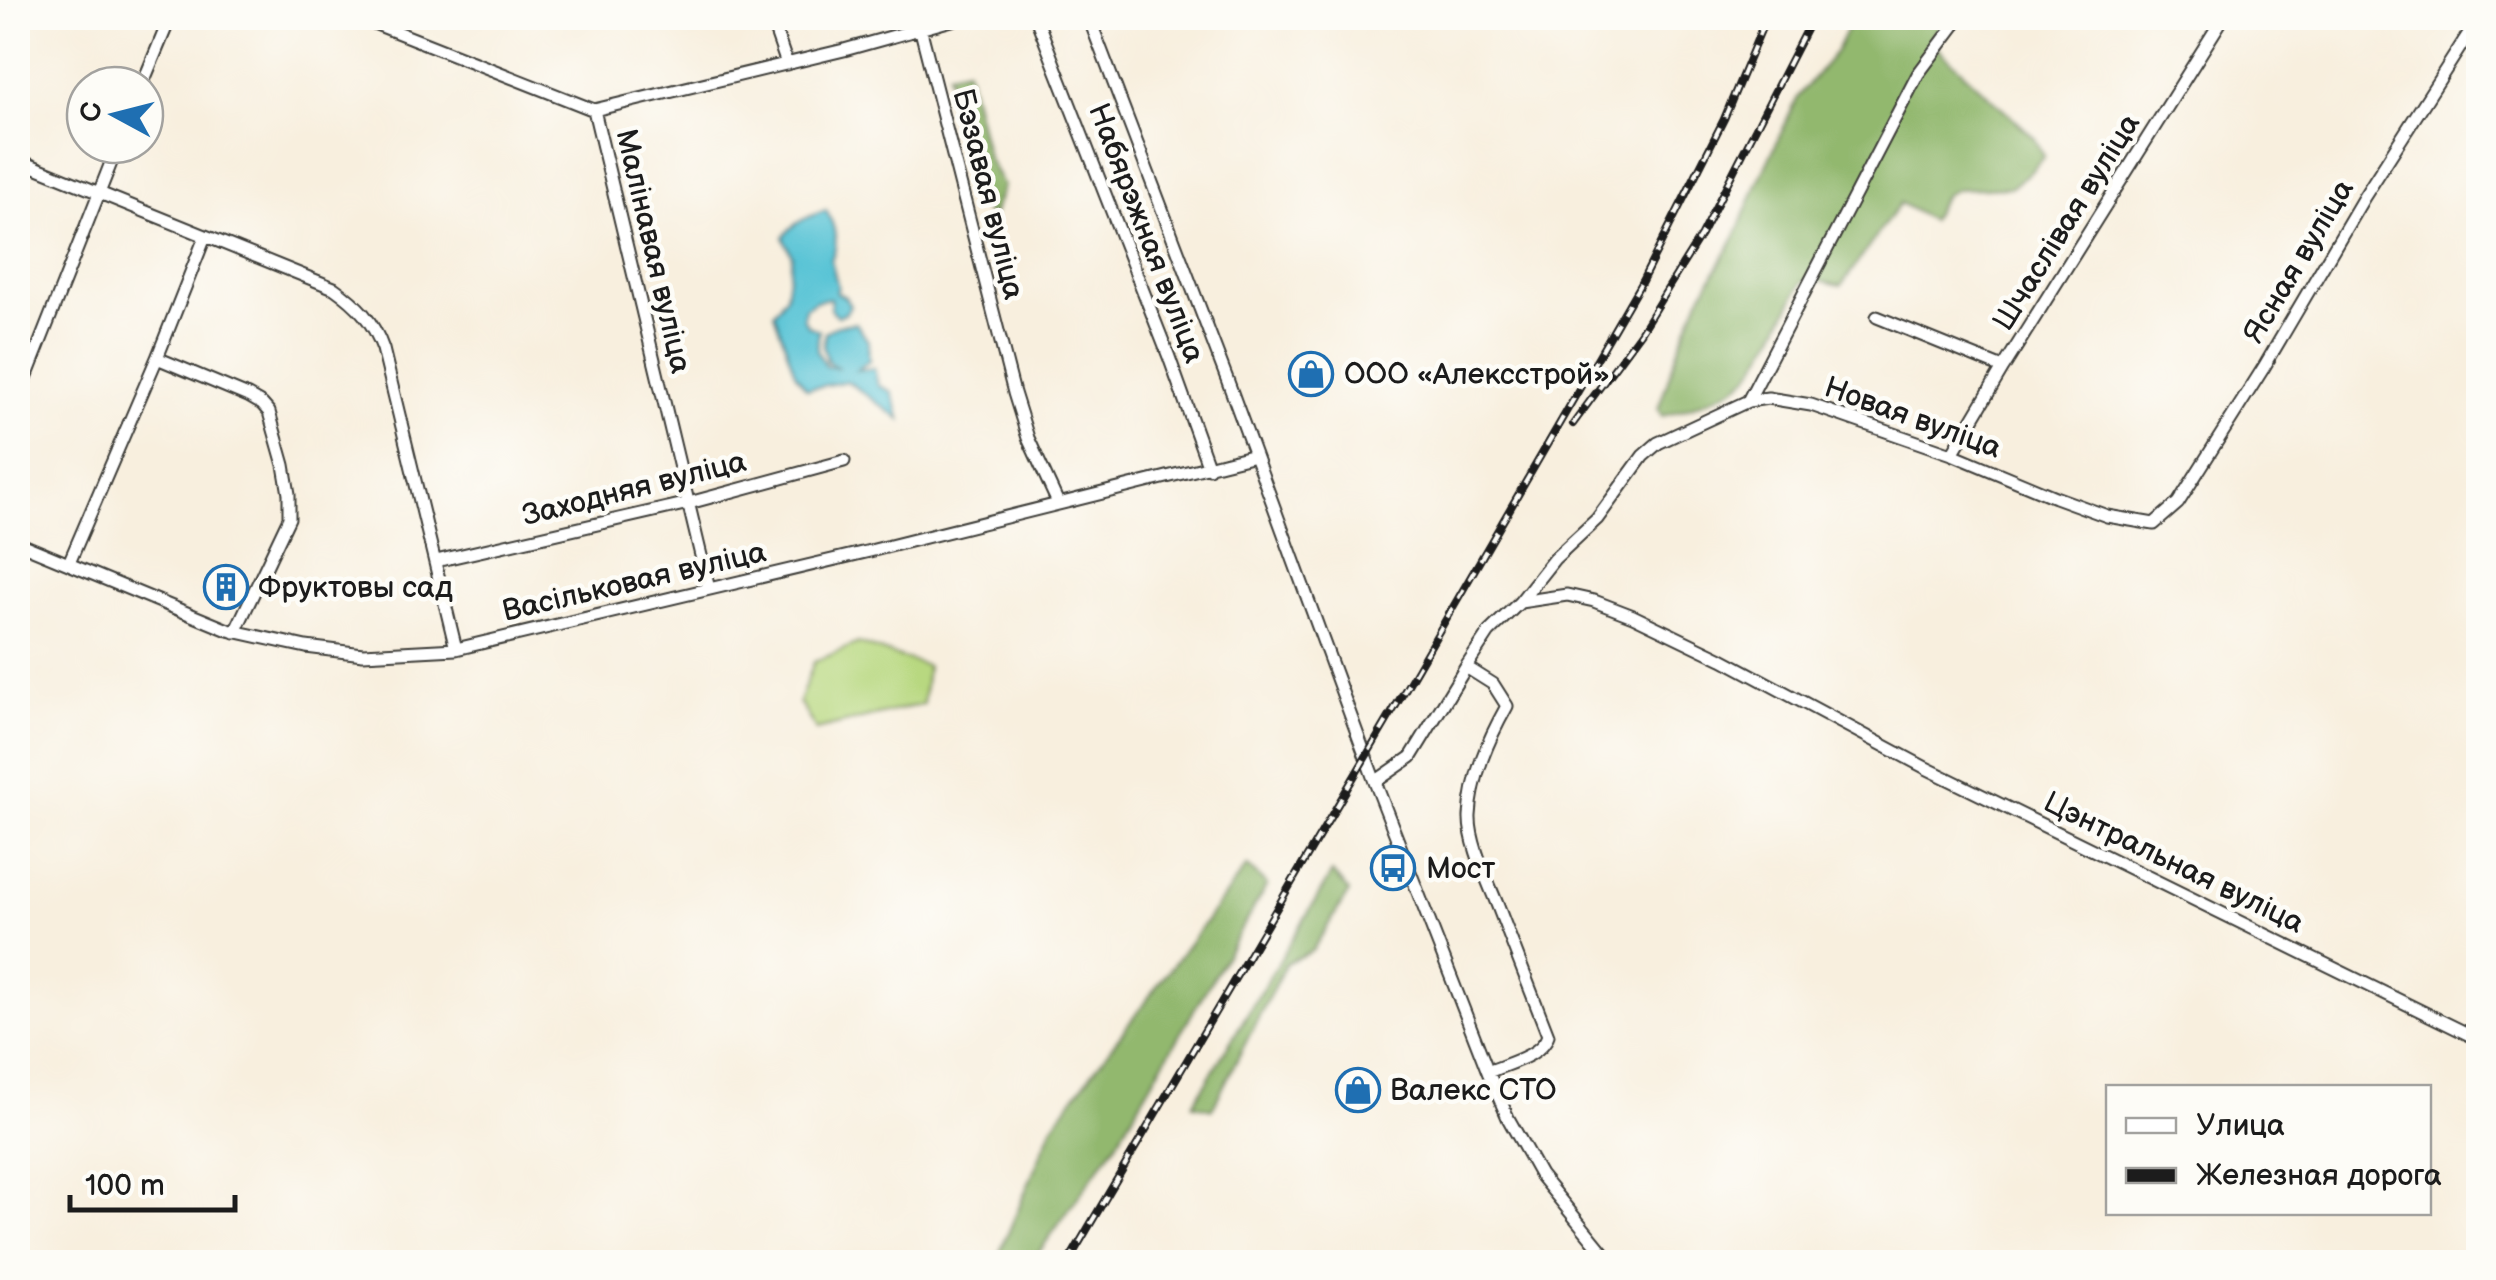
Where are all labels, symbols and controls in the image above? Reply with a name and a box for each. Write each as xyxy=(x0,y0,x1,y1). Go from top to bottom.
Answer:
north arrow xyxy=(65,65,165,165)
street label: Бэзавая вуліца xyxy=(944,85,1032,303)
street label: Набярэжная вуліца xyxy=(1080,99,1212,368)
text: С xyxy=(74,100,109,124)
street label: Шчаслівая вуліца xyxy=(1986,107,2148,338)
street label: Малінавая вуліца xyxy=(607,126,699,377)
street label: Ясная вуліца xyxy=(2236,173,2362,350)
shop icon: ООО «Алексстрой» xyxy=(1288,351,1334,397)
place label: ООО «Алексстрой» xyxy=(1344,357,1610,393)
street label: Новая вуліца xyxy=(1819,369,2006,467)
street label: Заходняя вуліца xyxy=(519,444,750,534)
street label: Васільковая вуліца xyxy=(499,534,770,630)
building icon: Фруктовы сад xyxy=(203,564,249,610)
place label: Фруктовы сад xyxy=(258,570,453,606)
street label: Цэнтральная вуліца xyxy=(2038,784,2310,942)
bus stop icon: Мост xyxy=(1370,845,1416,891)
place label: Мост xyxy=(1426,851,1495,887)
shop icon: Валекс СТО xyxy=(1335,1067,1381,1113)
place label: Валекс СТО xyxy=(1390,1073,1557,1109)
legend xyxy=(2106,1085,2431,1215)
text: Улица xyxy=(2196,1108,2285,1144)
scale bar xyxy=(70,1150,235,1212)
text: Железная дорога xyxy=(2196,1158,2442,1194)
text: 100 m xyxy=(85,1168,165,1204)

